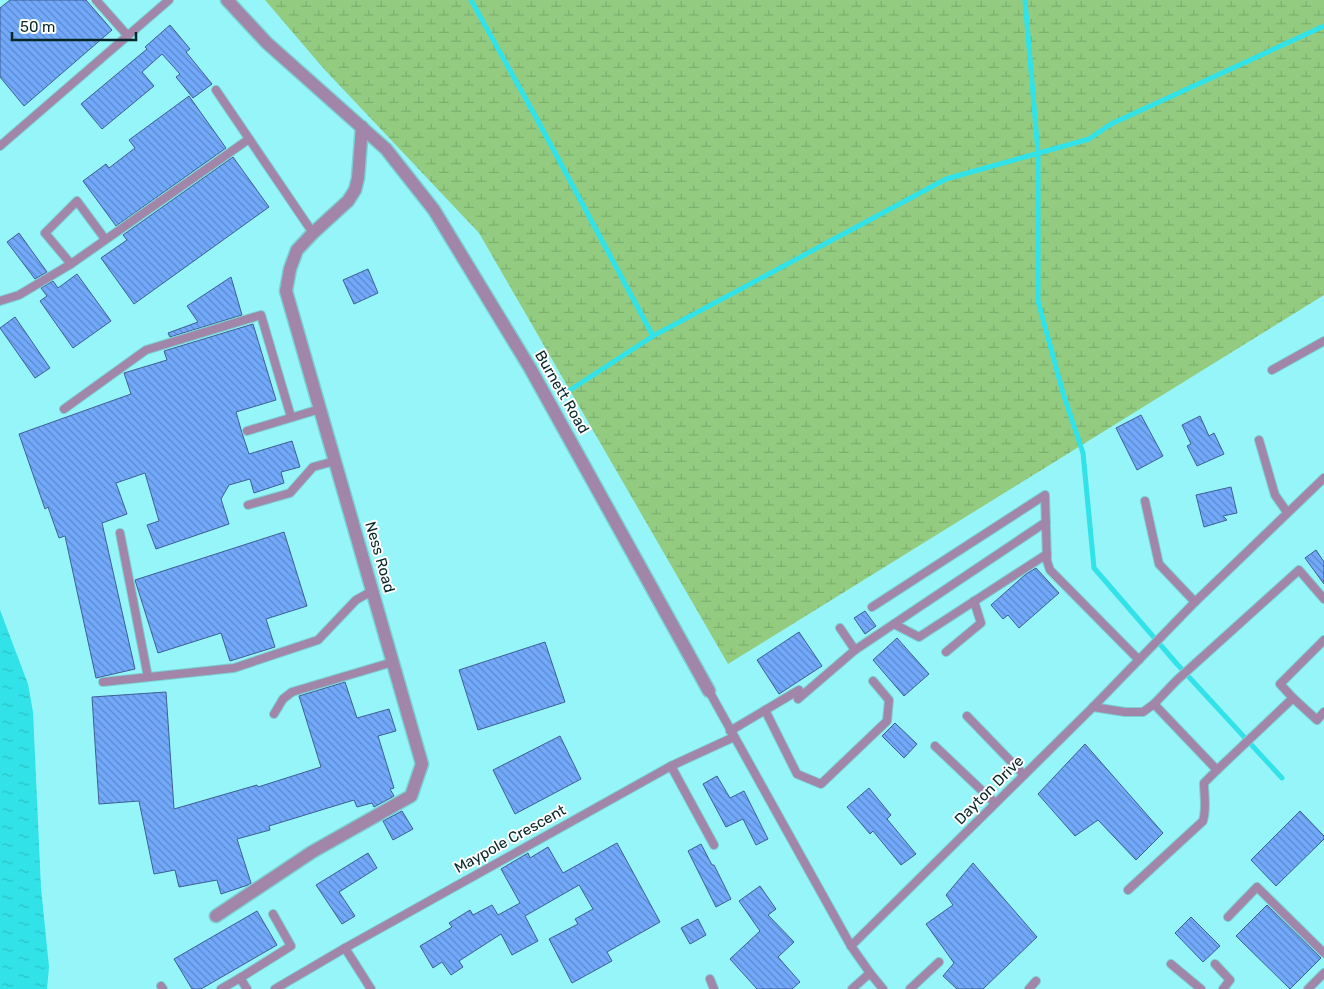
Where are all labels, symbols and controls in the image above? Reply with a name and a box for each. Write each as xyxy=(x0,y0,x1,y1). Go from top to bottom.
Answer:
scale bar xyxy=(12,10,136,42)
text: 50 m xyxy=(20,18,55,36)
street label: Burnett Road xyxy=(531,347,593,437)
street label: Ness Road xyxy=(361,519,399,595)
street label: Dayton Drive xyxy=(951,752,1027,828)
street label: Maypole Crescent xyxy=(451,801,569,877)

